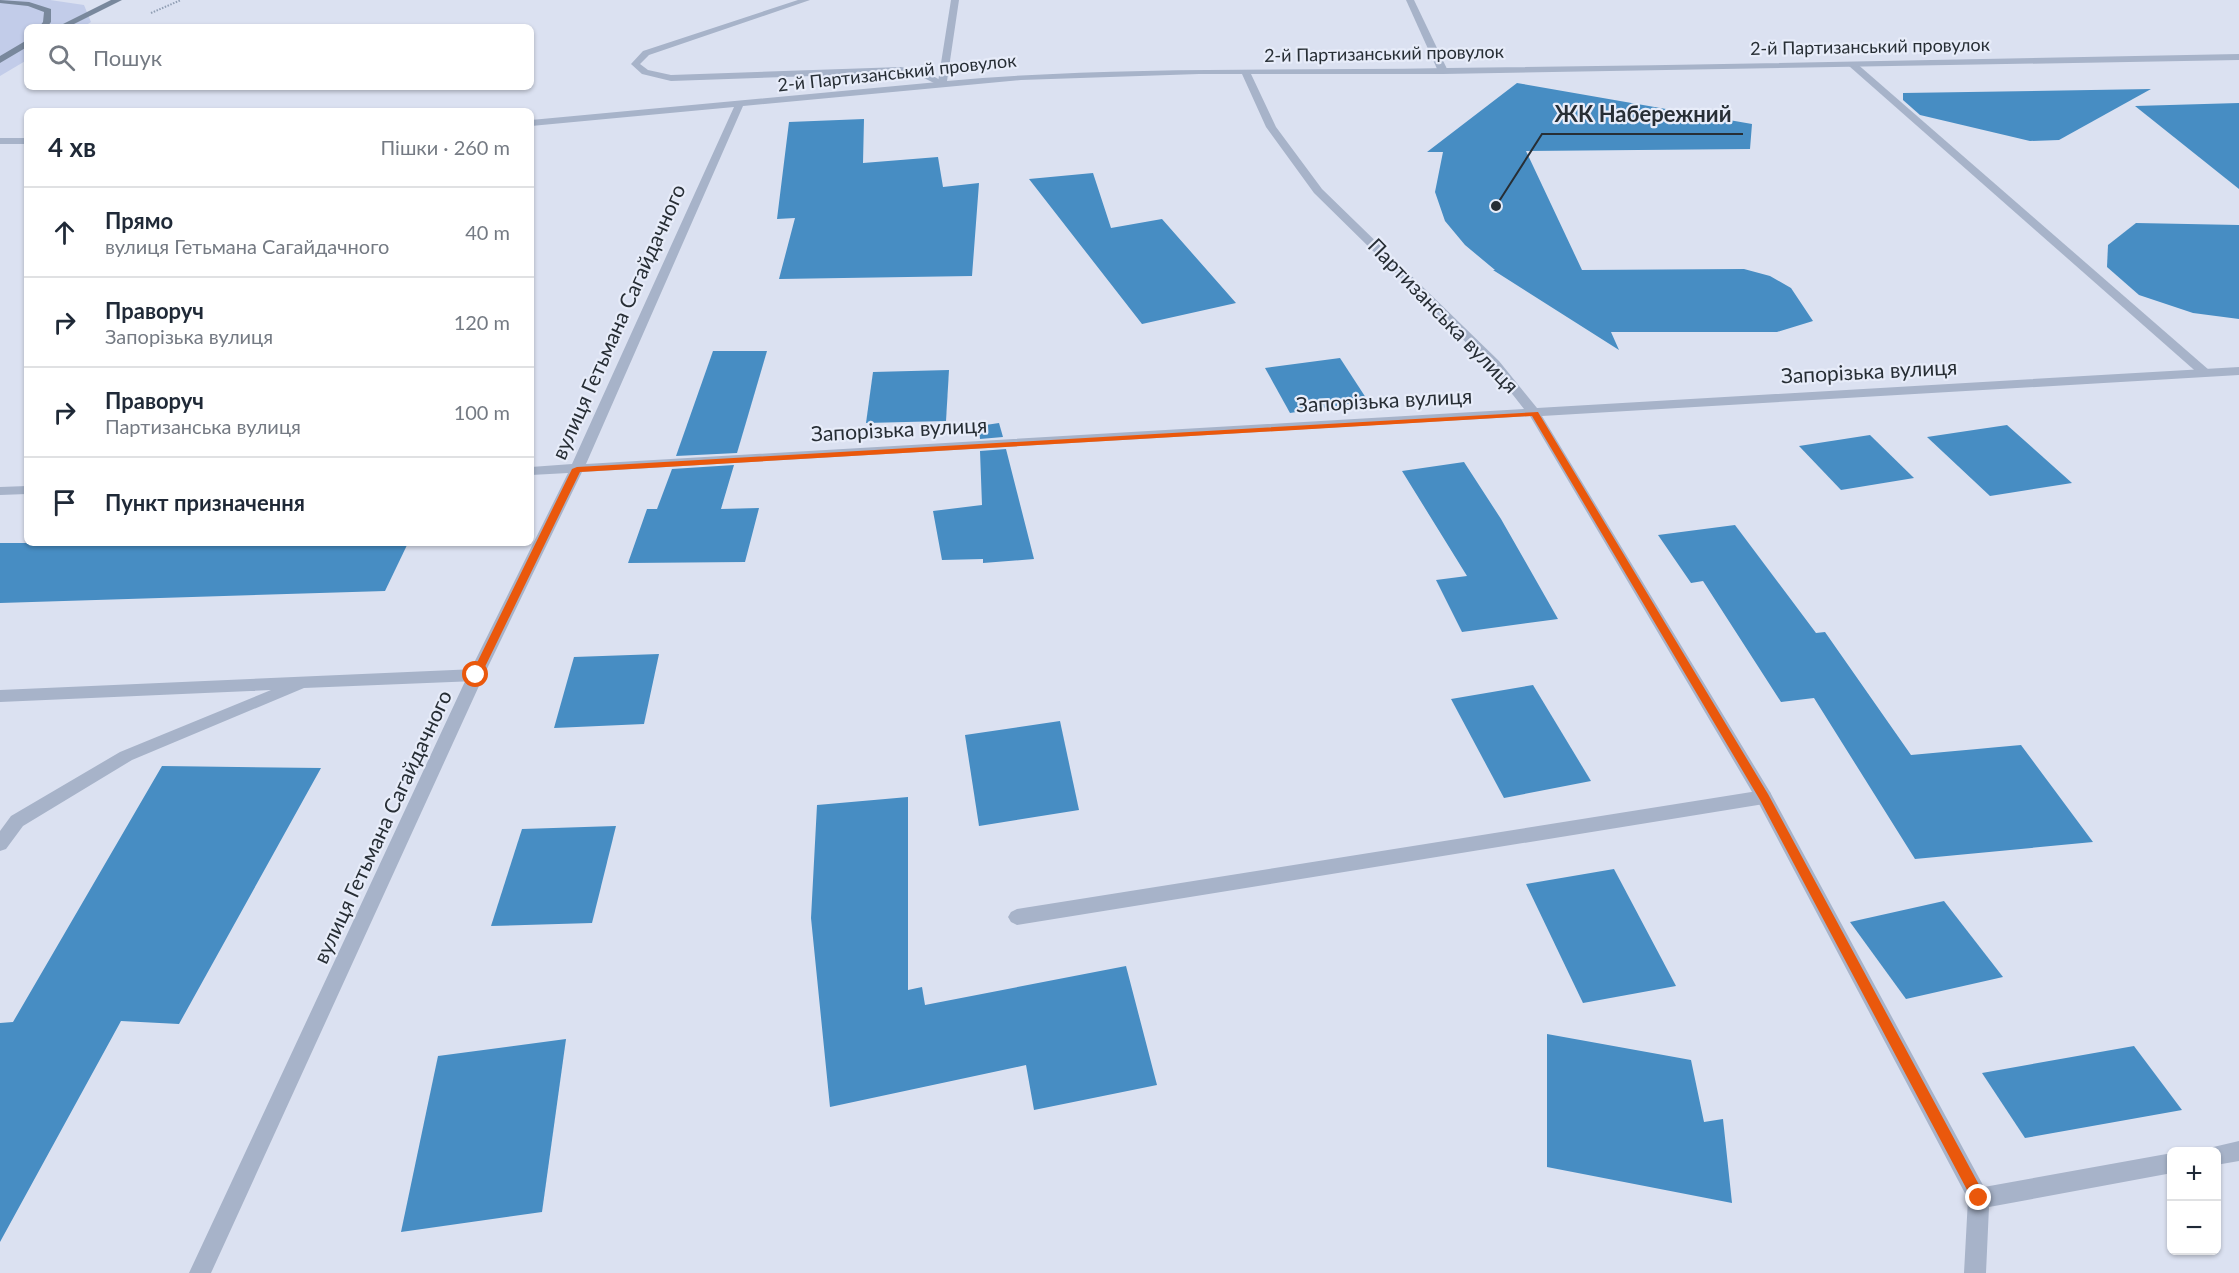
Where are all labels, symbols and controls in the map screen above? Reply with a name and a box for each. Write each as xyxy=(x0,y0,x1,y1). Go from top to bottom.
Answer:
search box xyxy=(24,24,534,90)
street label: 2-й Партизанський провулок xyxy=(1750,33,1991,59)
street label: 2-й Партизанський провулок xyxy=(1264,40,1505,66)
icon: search xyxy=(45,41,78,74)
text: Пошук xyxy=(93,44,162,71)
street label: 2-й Партизанський провулок xyxy=(776,48,1018,95)
callout: ЖК Набережний xyxy=(1542,94,1743,134)
text: ЖК Набережний xyxy=(1555,100,1732,127)
text: 4 хв xyxy=(48,131,96,163)
text: Пішки · 260 m xyxy=(381,135,510,159)
street label: вулиця Гетьмана Сагайдачного xyxy=(545,180,690,463)
text: Прямо xyxy=(105,207,173,234)
icon: ahead xyxy=(48,216,81,249)
text: 40 m xyxy=(465,220,510,244)
street label: Партизанська вулиця xyxy=(1364,232,1524,398)
text: вулиця Гетьмана Сагайдачного xyxy=(105,234,389,258)
text: Праворуч xyxy=(105,297,204,324)
icon: right xyxy=(48,306,81,339)
text: 120 m xyxy=(454,310,510,334)
text: Запорізька вулиця xyxy=(105,324,273,348)
street label: Запорізька вулиця xyxy=(1780,353,1958,388)
street label: Запорізька вулиця xyxy=(1295,382,1473,417)
text: Праворуч xyxy=(105,387,204,414)
icon: right xyxy=(48,396,81,429)
text: 100 m xyxy=(454,400,510,424)
street label: Запорізька вулиця xyxy=(810,411,988,446)
text: Партизанська вулиця xyxy=(105,414,301,438)
icon: arrive xyxy=(48,486,81,519)
text: Пункт призначення xyxy=(105,489,305,516)
route start xyxy=(462,661,488,687)
street label: вулиця Гетьмана Сагайдачного xyxy=(307,686,456,967)
map controls xyxy=(2167,1147,2221,1255)
button: + xyxy=(2167,1147,2221,1201)
route end xyxy=(1965,1184,1991,1210)
button: − xyxy=(2167,1201,2221,1255)

